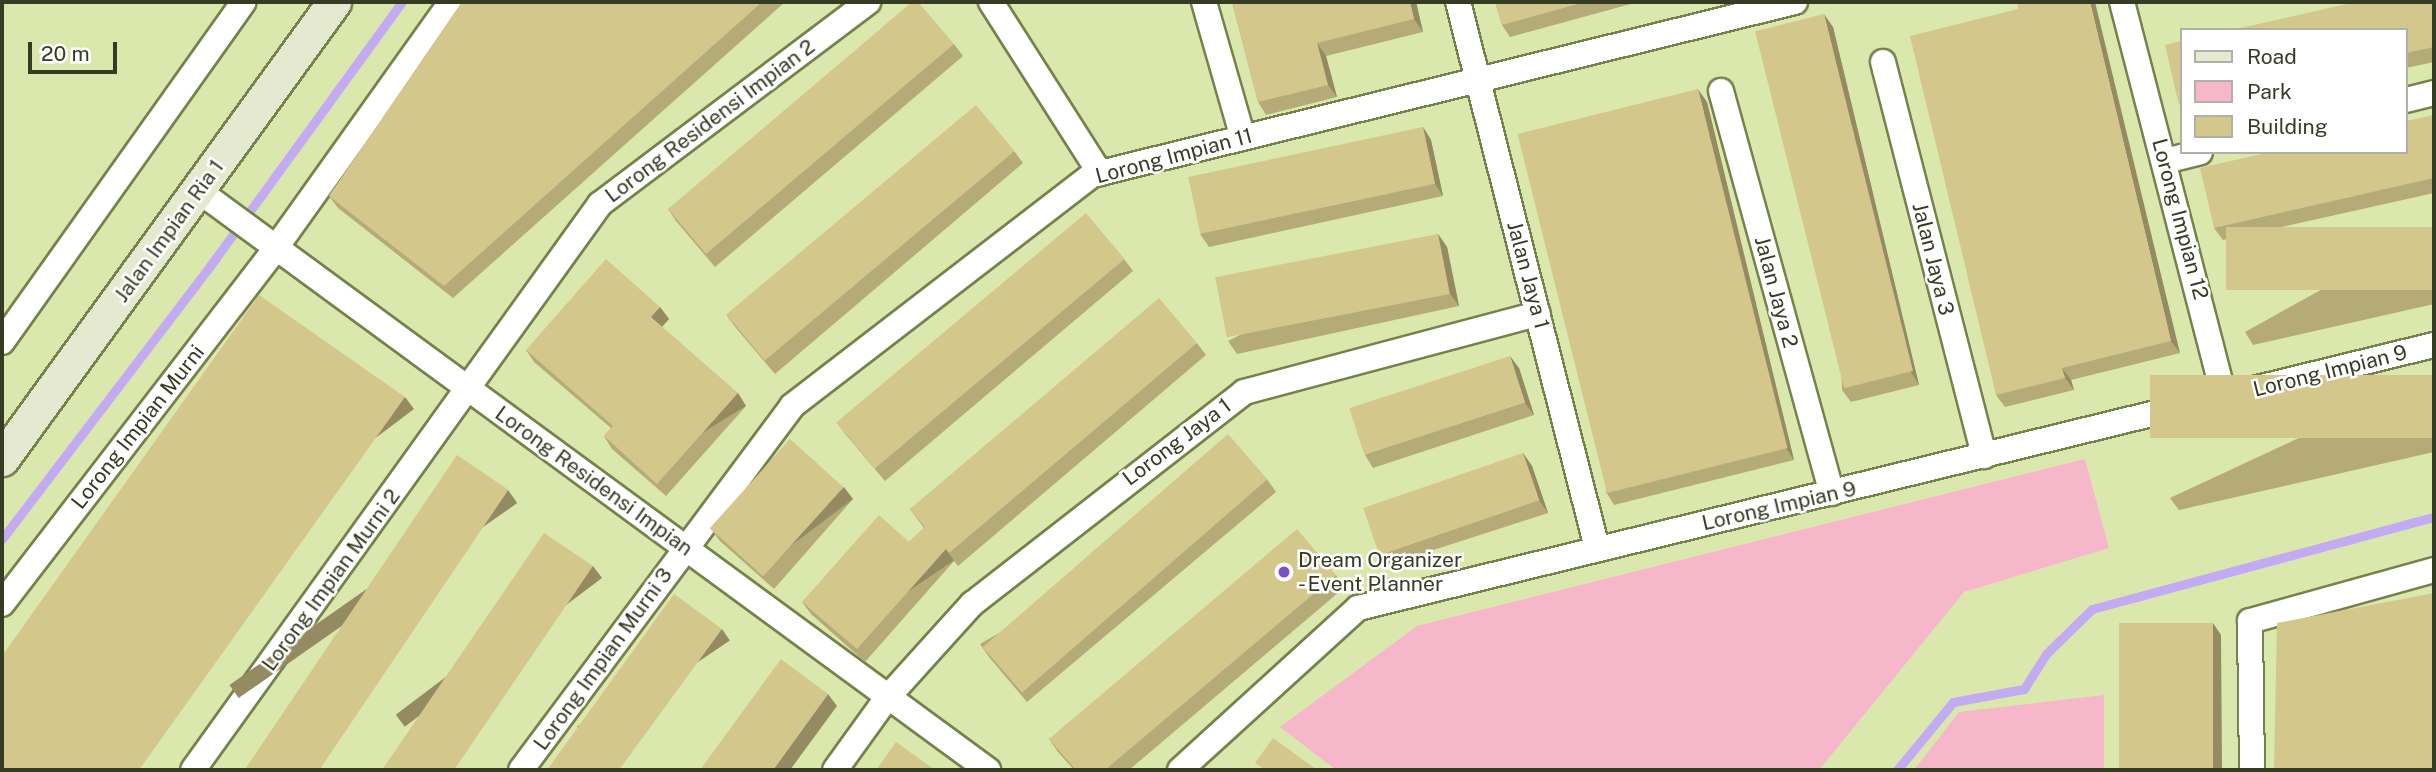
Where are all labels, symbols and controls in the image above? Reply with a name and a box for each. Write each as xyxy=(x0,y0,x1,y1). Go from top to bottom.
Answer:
scale bar xyxy=(32,28,121,72)
legend xyxy=(2180,28,2408,154)
street label: Lorong Residensi Impian 2 xyxy=(600,34,820,208)
text: 20 m xyxy=(41,41,90,66)
text: Road xyxy=(2247,44,2297,69)
text: Park xyxy=(2247,79,2292,104)
text: Building xyxy=(2247,114,2328,139)
street label: Lorong Impian 11 xyxy=(1093,123,1255,189)
street label: Lorong Impian 12 xyxy=(2146,136,2214,302)
street label: Jalan Impian Ria 1 xyxy=(109,155,229,307)
street label: Jalan Jaya 3 xyxy=(1907,200,1959,318)
street label: Jalan Jaya 1 xyxy=(1502,218,1554,332)
street label: Jalan Jaya 2 xyxy=(1749,233,1803,351)
street label: Lorong Impian Murni xyxy=(66,340,210,514)
street label: Lorong Impian 9 xyxy=(2251,340,2409,402)
street label: Lorong Jaya 1 xyxy=(1118,393,1236,491)
street label: Lorong Residensi Impian xyxy=(490,401,698,561)
street label: Lorong Impian 9 xyxy=(1699,476,1859,536)
street label: Lorong Impian Murni 2 xyxy=(257,484,405,676)
place label: Dream Organizer - Event Planner xyxy=(1298,547,1462,597)
street label: Lorong Impian Murni 3 xyxy=(528,563,678,755)
marker: Dream Organizer - Event Planner xyxy=(1276,564,1292,580)

